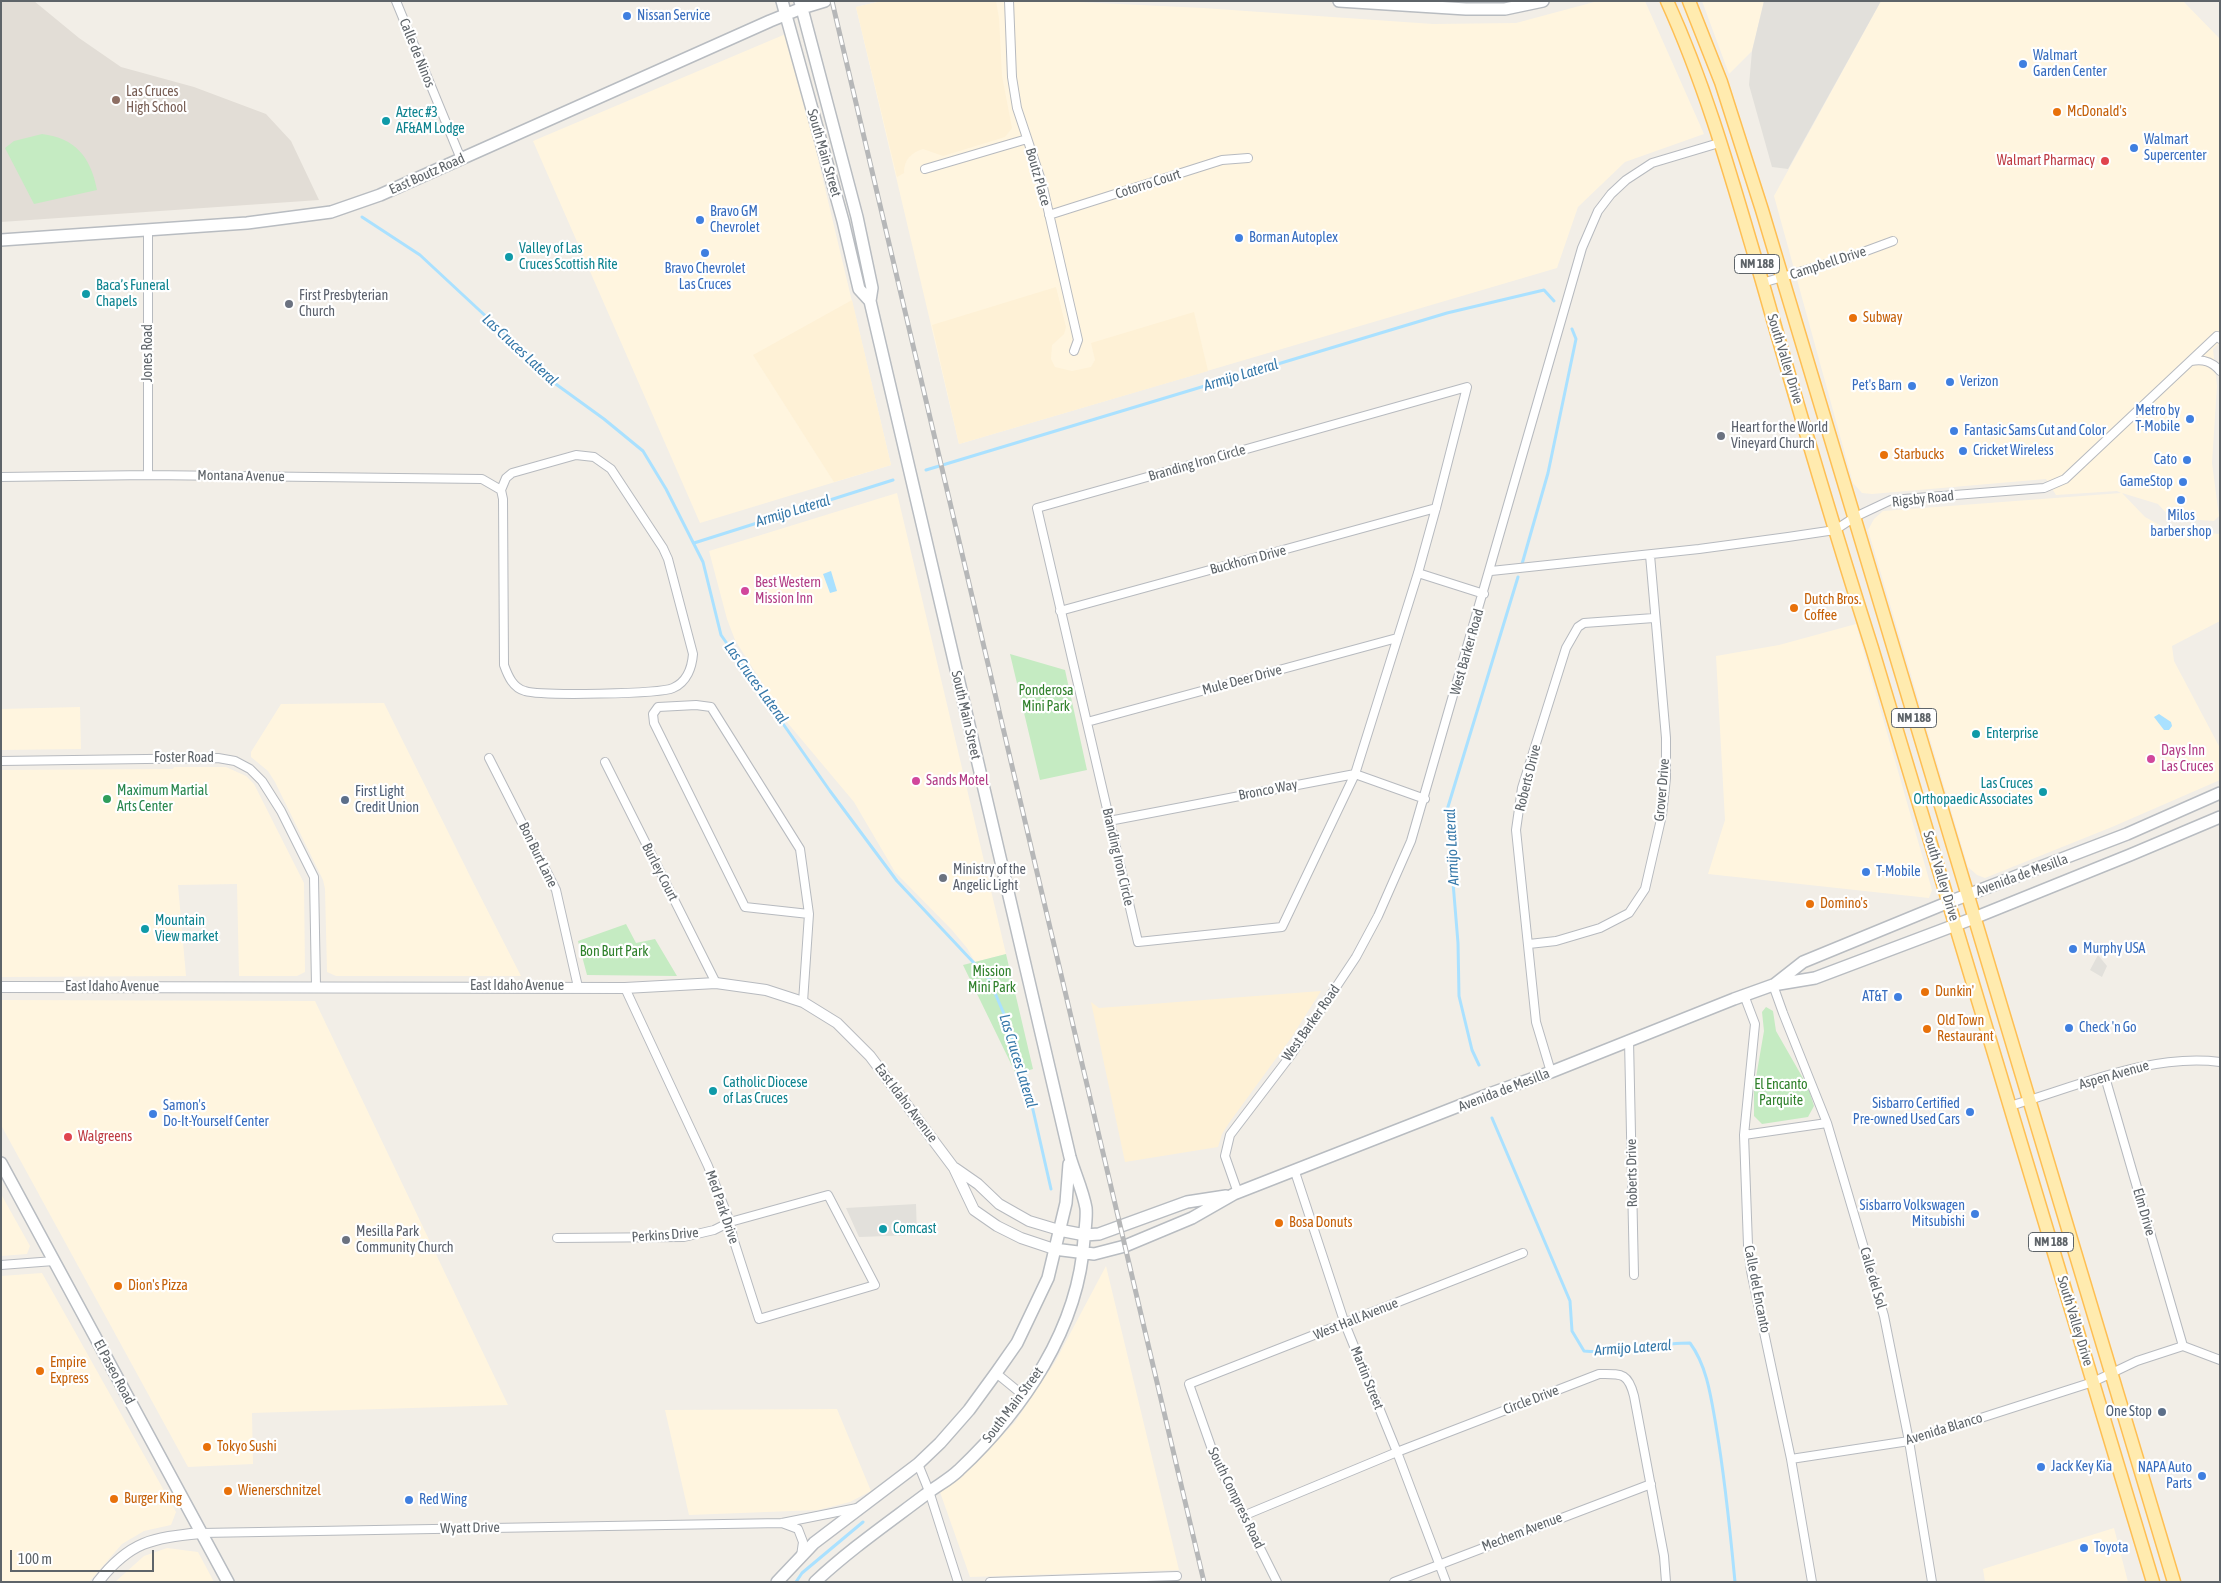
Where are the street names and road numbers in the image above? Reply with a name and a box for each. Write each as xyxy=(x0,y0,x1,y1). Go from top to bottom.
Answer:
street label: Calle de Ninos xyxy=(396,16,438,90)
street label: South Main Street xyxy=(803,107,845,199)
street label: Boutz Place xyxy=(1022,146,1054,208)
street label: East Boutz Road xyxy=(387,150,467,198)
street label: Cotorro Court xyxy=(1113,166,1183,202)
street label: Campbell Drive xyxy=(1788,243,1868,283)
road number: NM 188 xyxy=(1734,254,1780,274)
street label: South Valley Drive xyxy=(1763,312,1807,406)
street label: Jones Road xyxy=(140,324,156,382)
street label: Branding Iron Circle xyxy=(1147,441,1247,485)
street label: Montana Avenue xyxy=(197,467,285,485)
street label: Rigsby Road xyxy=(1891,487,1955,511)
street label: Buckhorn Drive xyxy=(1208,542,1288,578)
street label: West Barker Road xyxy=(1447,607,1487,697)
street label: Mule Deer Drive xyxy=(1200,661,1284,699)
street label: South Main Street xyxy=(948,669,984,761)
road number: NM 188 xyxy=(1892,708,1936,728)
street label: Roberts Drive xyxy=(1512,743,1544,813)
street label: Foster Road xyxy=(154,750,214,766)
street label: Grover Drive xyxy=(1651,758,1673,822)
street label: Bronco Way xyxy=(1237,776,1299,804)
street label: Branding Iron Circle xyxy=(1099,806,1137,908)
street label: Bon Burt Lane xyxy=(515,820,561,890)
street label: South Valley Drive xyxy=(1919,829,1963,923)
street label: Burley Court xyxy=(638,840,682,904)
street label: Avenida de Mesilla xyxy=(1974,851,2070,899)
street label: East Idaho Avenue xyxy=(470,978,564,994)
street label: East Idaho Avenue xyxy=(65,979,159,995)
street label: West Barker Road xyxy=(1279,982,1343,1064)
street label: Aspen Avenue xyxy=(2077,1057,2151,1093)
street label: East Idaho Avenue xyxy=(871,1060,941,1146)
street label: Avenida de Mesilla xyxy=(1456,1065,1552,1115)
street label: Roberts Drive xyxy=(1623,1139,1641,1207)
street label: Med Park Drive xyxy=(702,1168,742,1246)
street label: Elm Drive xyxy=(2129,1186,2159,1238)
street label: Perkins Drive xyxy=(631,1224,699,1246)
road number: NM 188 xyxy=(2028,1232,2074,1252)
street label: Calle del Encanto xyxy=(1740,1244,1774,1334)
street label: Calle del Sol xyxy=(1856,1245,1890,1311)
street label: South Valley Drive xyxy=(2053,1274,2097,1368)
street label: West Hall Avenue xyxy=(1311,1294,1401,1344)
street label: El Paseo Road xyxy=(90,1337,138,1407)
street label: Martin Street xyxy=(1347,1344,1387,1412)
street label: South Main Street xyxy=(979,1364,1047,1446)
street label: Circle Drive xyxy=(1501,1382,1561,1418)
street label: Avenida Blanco xyxy=(1904,1409,1984,1449)
street label: South Compress Road xyxy=(1204,1445,1268,1551)
street label: Mechem Avenue xyxy=(1479,1509,1565,1555)
street label: Wyatt Drive xyxy=(440,1519,500,1537)

